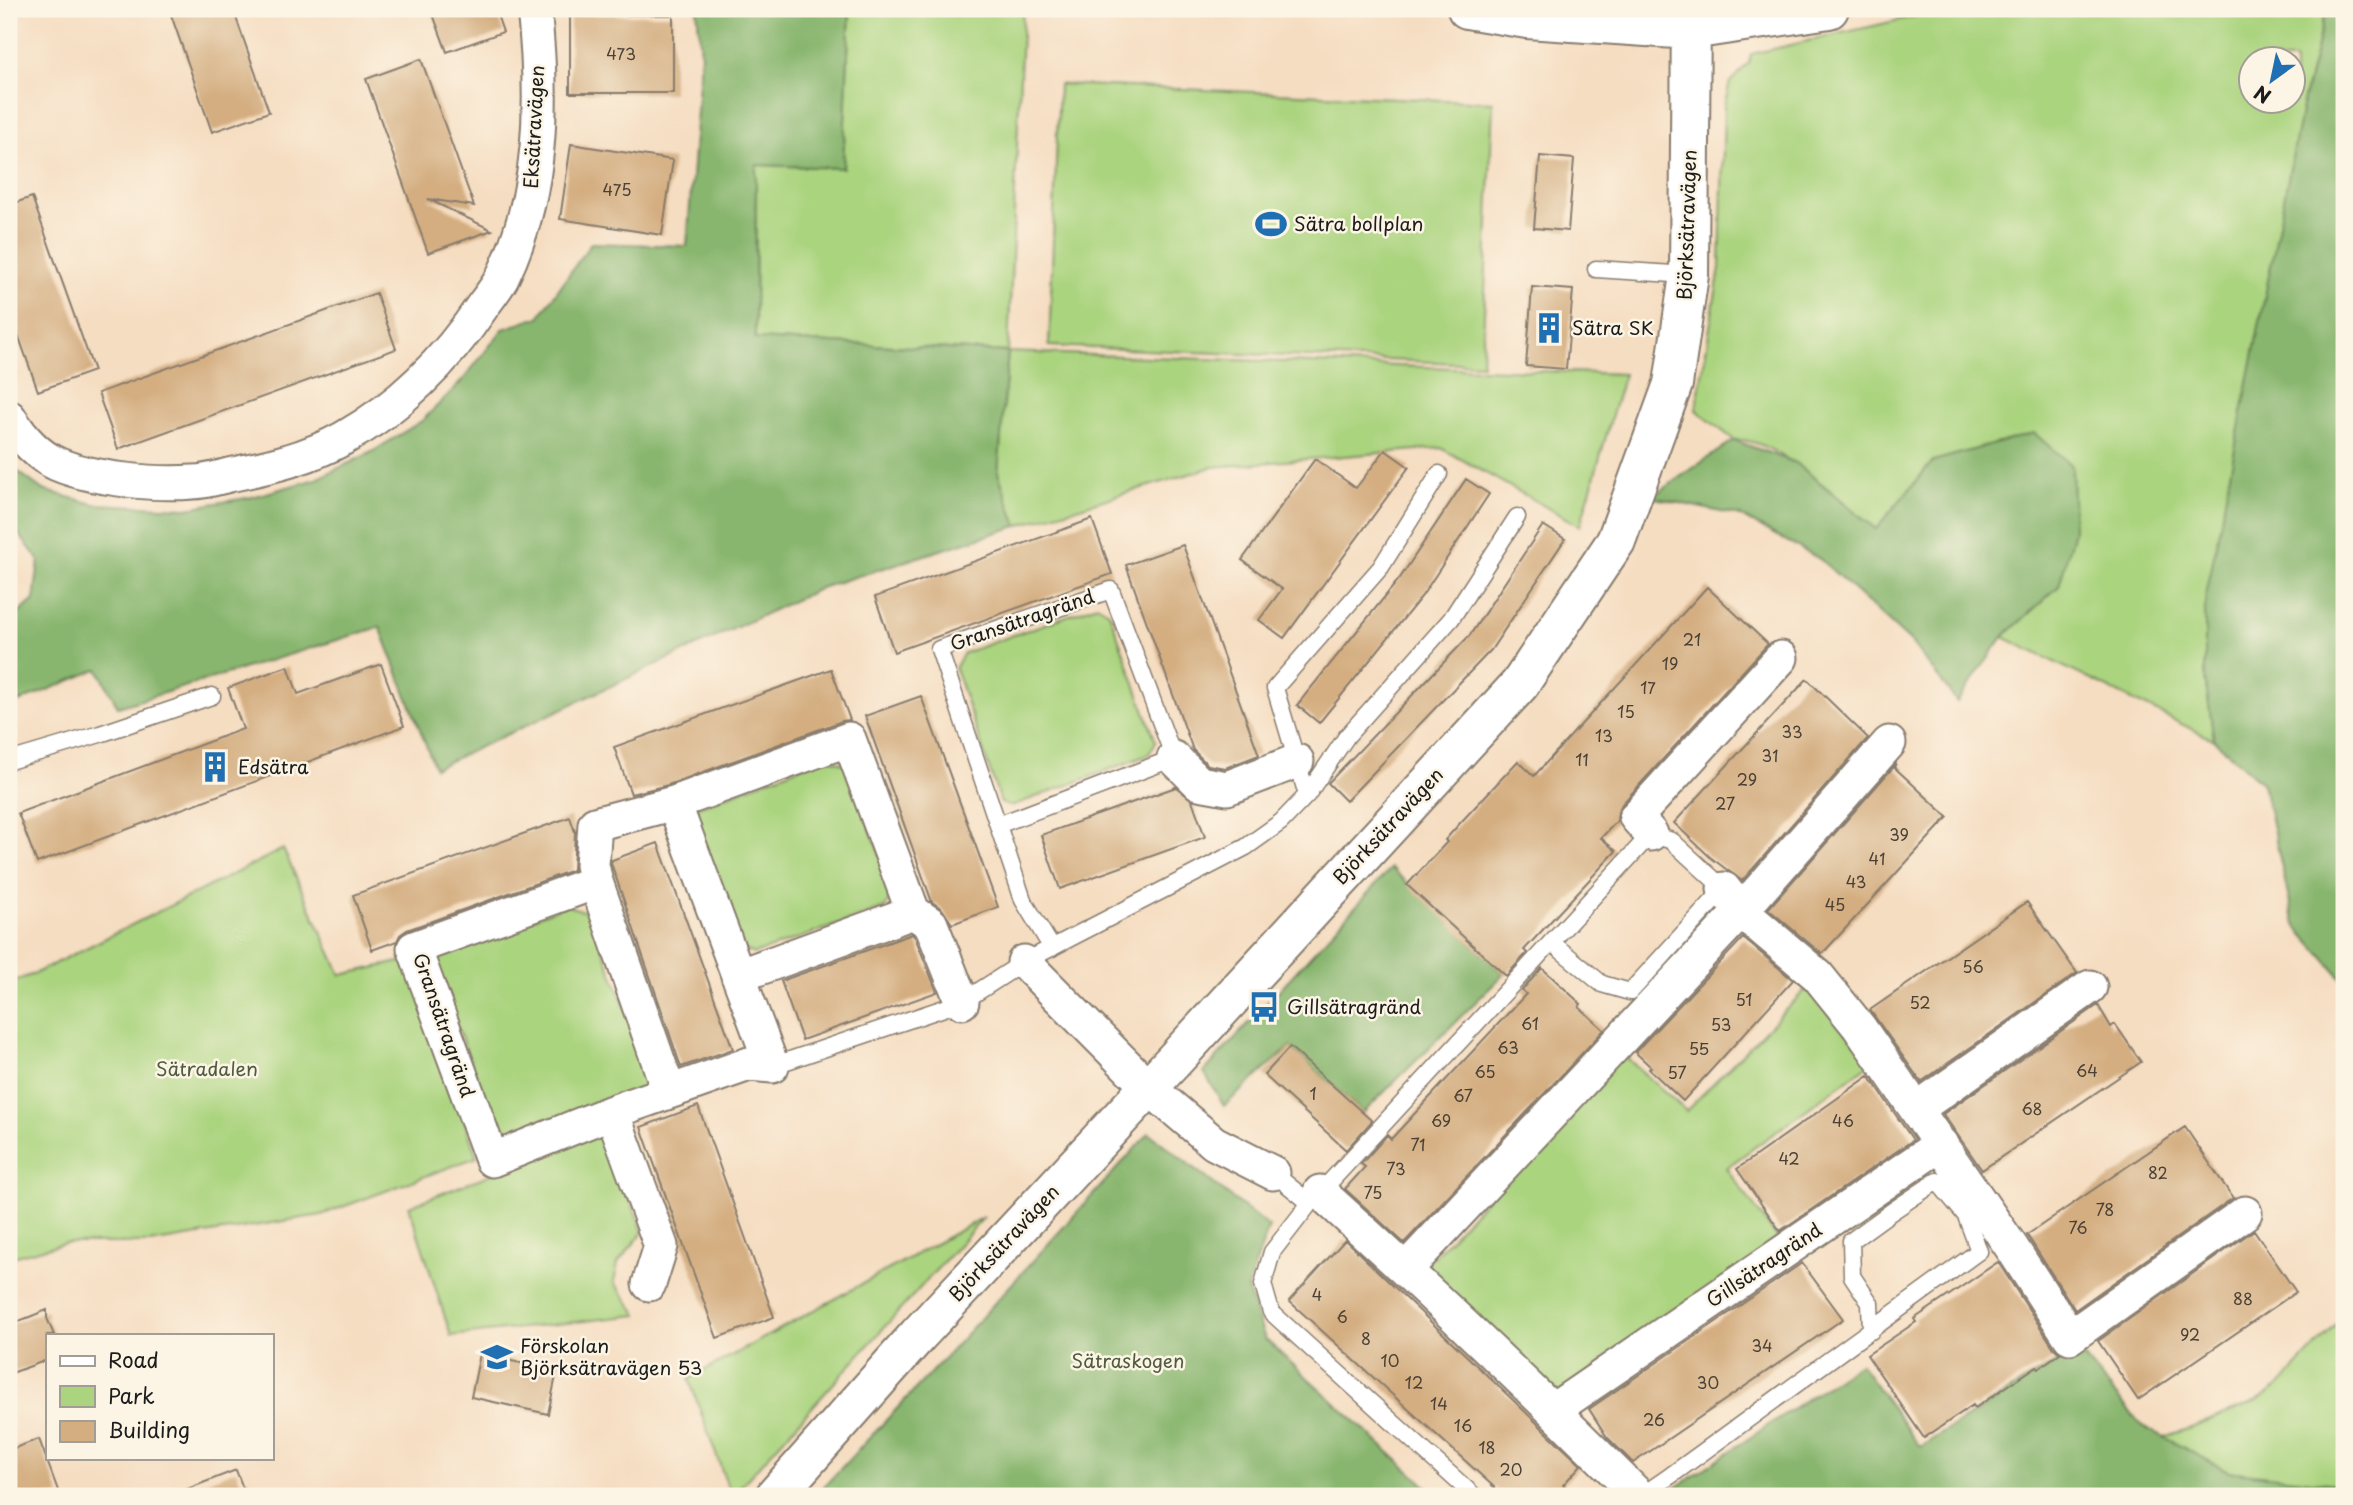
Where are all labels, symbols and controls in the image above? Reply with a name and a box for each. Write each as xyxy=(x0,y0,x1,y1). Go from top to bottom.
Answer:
house number: 473 xyxy=(606,41,636,65)
north arrow xyxy=(2238,46,2308,116)
street label: Eksätravägen xyxy=(516,64,550,189)
text: N xyxy=(2248,79,2276,111)
street label: Björksätravägen xyxy=(1669,149,1703,301)
house number: 475 xyxy=(602,177,632,201)
sports icon: Sätra bollplan xyxy=(1254,207,1288,241)
place label: Sätra bollplan xyxy=(1294,209,1423,237)
building icon: Sätra SK xyxy=(1532,311,1566,345)
place label: Sätra SK xyxy=(1572,313,1654,341)
street label: Gransätragränd xyxy=(946,581,1098,657)
house number: 21 xyxy=(1683,627,1701,651)
house number: 19 xyxy=(1662,651,1678,675)
house number: 17 xyxy=(1640,675,1656,699)
house number: 15 xyxy=(1617,699,1635,723)
house number: 33 xyxy=(1781,719,1803,743)
house number: 13 xyxy=(1595,723,1613,747)
house number: 31 xyxy=(1762,743,1778,767)
house number: 11 xyxy=(1575,747,1589,771)
building icon: Edsätra xyxy=(198,750,232,784)
place label: Edsätra xyxy=(238,752,309,780)
street label: Björksätravägen xyxy=(1326,761,1449,890)
house number: 29 xyxy=(1737,767,1757,791)
house number: 27 xyxy=(1715,791,1735,815)
house number: 39 xyxy=(1889,822,1909,846)
house number: 41 xyxy=(1869,846,1885,870)
house number: 43 xyxy=(1846,869,1866,893)
house number: 45 xyxy=(1825,892,1845,916)
street label: Gransätragränd xyxy=(407,949,483,1101)
house number: 56 xyxy=(1962,954,1984,978)
house number: 51 xyxy=(1735,987,1753,1011)
bus stop icon: Gillsätragränd xyxy=(1247,990,1281,1024)
house number: 52 xyxy=(1909,990,1931,1014)
place label: Gillsätragränd xyxy=(1287,992,1421,1020)
house number: 61 xyxy=(1521,1011,1539,1035)
house number: 53 xyxy=(1711,1012,1731,1036)
house number: 63 xyxy=(1497,1035,1519,1059)
house number: 55 xyxy=(1689,1036,1709,1060)
park label: Sätradalen xyxy=(156,1054,258,1082)
house number: 64 xyxy=(2076,1058,2098,1082)
house number: 65 xyxy=(1474,1059,1496,1083)
house number: 57 xyxy=(1667,1060,1687,1084)
house number: 1 xyxy=(1309,1081,1317,1105)
house number: 67 xyxy=(1453,1083,1473,1107)
house number: 68 xyxy=(2021,1096,2043,1120)
house number: 69 xyxy=(1431,1108,1451,1132)
house number: 46 xyxy=(1832,1108,1854,1132)
house number: 71 xyxy=(1411,1132,1426,1156)
house number: 42 xyxy=(1778,1146,1800,1170)
house number: 73 xyxy=(1386,1156,1406,1180)
house number: 82 xyxy=(2148,1160,2168,1184)
street label: Björksätravägen xyxy=(942,1178,1065,1307)
house number: 75 xyxy=(1364,1180,1382,1204)
house number: 78 xyxy=(2096,1197,2114,1221)
street label: Gillsätragränd xyxy=(1700,1215,1827,1313)
house number: 76 xyxy=(2068,1215,2088,1239)
house number: 4 xyxy=(1312,1282,1322,1306)
house number: 88 xyxy=(2233,1286,2253,1310)
house number: 6 xyxy=(1336,1304,1348,1328)
house number: 92 xyxy=(2180,1322,2200,1346)
house number: 8 xyxy=(1361,1326,1371,1350)
place label: Förskolan Björksätravägen 53 xyxy=(520,1331,702,1381)
house number: 34 xyxy=(1751,1333,1773,1357)
legend xyxy=(46,1334,273,1460)
school or university icon: Förskolan Björksätravägen 53 xyxy=(480,1340,514,1374)
text: Road xyxy=(108,1343,159,1375)
park label: Sätraskogen xyxy=(1072,1346,1184,1374)
house number: 10 xyxy=(1381,1348,1399,1372)
house number: 12 xyxy=(1405,1370,1423,1394)
house number: 30 xyxy=(1697,1370,1719,1394)
text: Park xyxy=(108,1379,155,1411)
house number: 14 xyxy=(1430,1391,1448,1415)
house number: 26 xyxy=(1643,1407,1665,1431)
text: Building xyxy=(108,1413,190,1445)
house number: 16 xyxy=(1454,1413,1472,1437)
house number: 18 xyxy=(1478,1435,1496,1459)
house number: 20 xyxy=(1500,1457,1522,1481)

